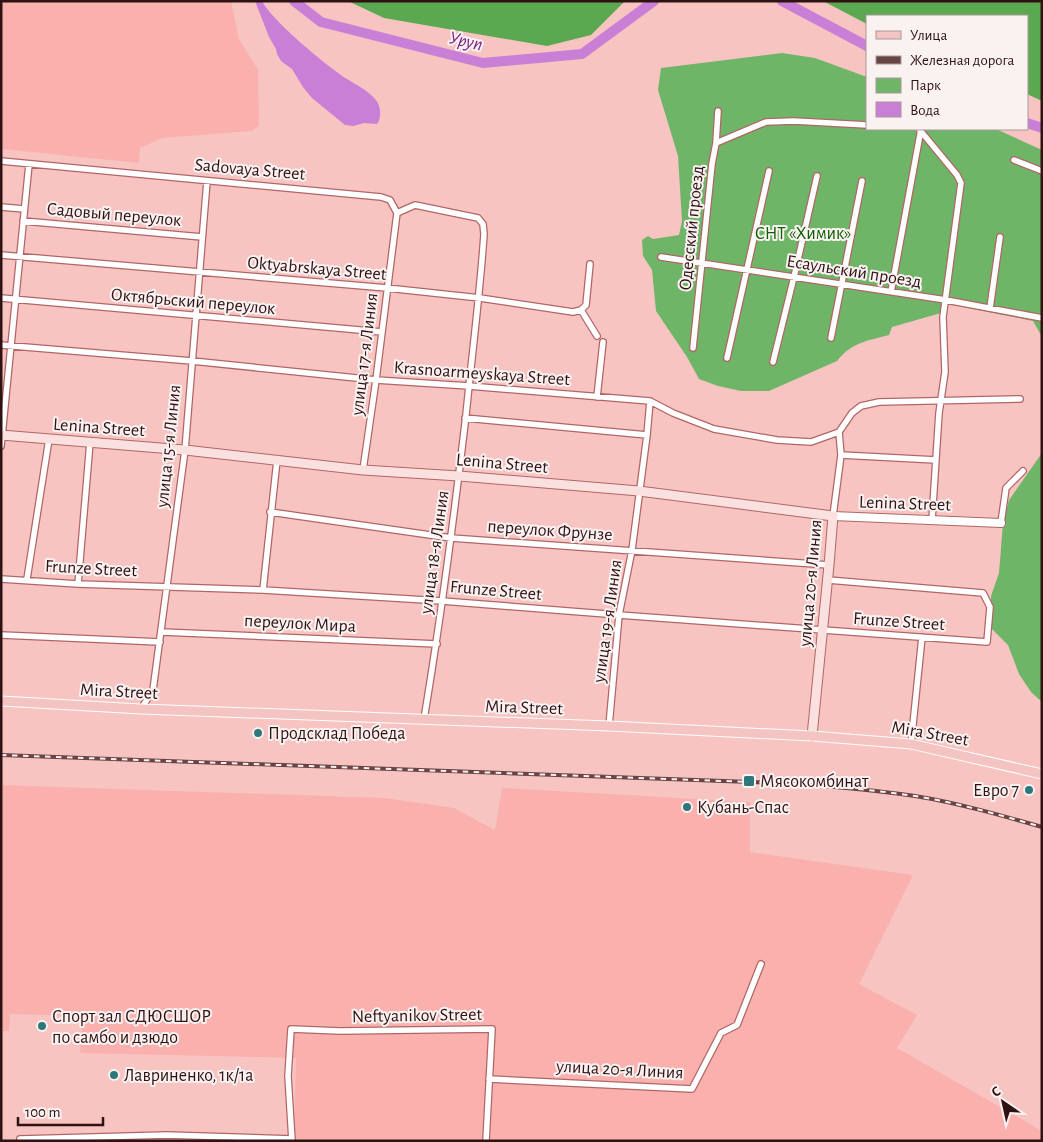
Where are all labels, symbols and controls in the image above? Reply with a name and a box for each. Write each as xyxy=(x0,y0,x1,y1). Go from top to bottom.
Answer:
legend xyxy=(866,15,1028,130)
water label: Уруп xyxy=(447,28,484,55)
text: Улица xyxy=(910,28,947,43)
text: Железная дорога xyxy=(910,53,1015,68)
text: Парк xyxy=(910,78,941,93)
text: Вода xyxy=(910,103,940,118)
street label: Sadovaya Street xyxy=(194,156,306,184)
street label: Одесский проезд xyxy=(676,165,708,291)
street label: Садовый переулок xyxy=(46,200,183,230)
park label: СНТ «Химик» xyxy=(755,225,851,243)
street label: Есаульский проезд xyxy=(785,252,923,292)
street label: Oktyabrskaya Street xyxy=(247,254,387,284)
street label: Октябрьский переулок xyxy=(110,285,277,318)
street label: улица 17-я Линия xyxy=(348,292,381,417)
street label: Krasnoarmeyskaya Street xyxy=(393,359,571,389)
street label: улица 15-я Линия xyxy=(153,384,184,509)
street label: Lenina Street xyxy=(52,416,146,440)
street label: Lenina Street xyxy=(455,451,549,477)
street label: улица 18-я Линия xyxy=(417,489,453,616)
street label: Lenina Street xyxy=(859,493,952,515)
street label: переулок Фрунзе xyxy=(487,518,613,544)
street label: улица 20-я Линия xyxy=(796,519,826,648)
street label: Frunze Street xyxy=(45,558,138,580)
street label: улица 19-я Линия xyxy=(590,558,626,685)
street label: Frunze Street xyxy=(449,578,543,604)
street label: Frunze Street xyxy=(852,610,946,634)
street label: переулок Мира xyxy=(244,612,356,636)
street label: Mira Street xyxy=(80,681,159,703)
street label: Mira Street xyxy=(485,698,563,718)
street label: Mira Street xyxy=(890,718,970,750)
place label: Продсклад Победа xyxy=(268,724,406,743)
marker: Продсклад Победа xyxy=(252,727,264,739)
place label: Мясокомбинат xyxy=(760,772,869,791)
marker: Мясокомбинат xyxy=(742,774,756,788)
place label: Евро 7 xyxy=(973,782,1019,800)
marker: Евро 7 xyxy=(1023,784,1035,796)
place label: Кубань-Спас xyxy=(697,798,789,817)
marker: Кубань-Спас xyxy=(681,801,693,813)
street label: Neftyanikov Street xyxy=(352,1006,483,1026)
place label: Спорт зал СДЮСШОР по самбо и дзюдо xyxy=(52,1008,211,1047)
marker: Спорт зал СДЮСШОР по самбо и дзюдо xyxy=(36,1020,48,1032)
street label: улица 20-я Линия xyxy=(555,1058,684,1082)
place label: Лавриненко, 1к/1а xyxy=(124,1067,253,1085)
marker: Лавриненко, 1к/1а xyxy=(108,1069,120,1081)
north arrow xyxy=(978,1077,1028,1127)
text: С xyxy=(989,1084,1004,1100)
scale bar xyxy=(18,1094,102,1126)
text: 100 m xyxy=(25,1105,60,1120)

